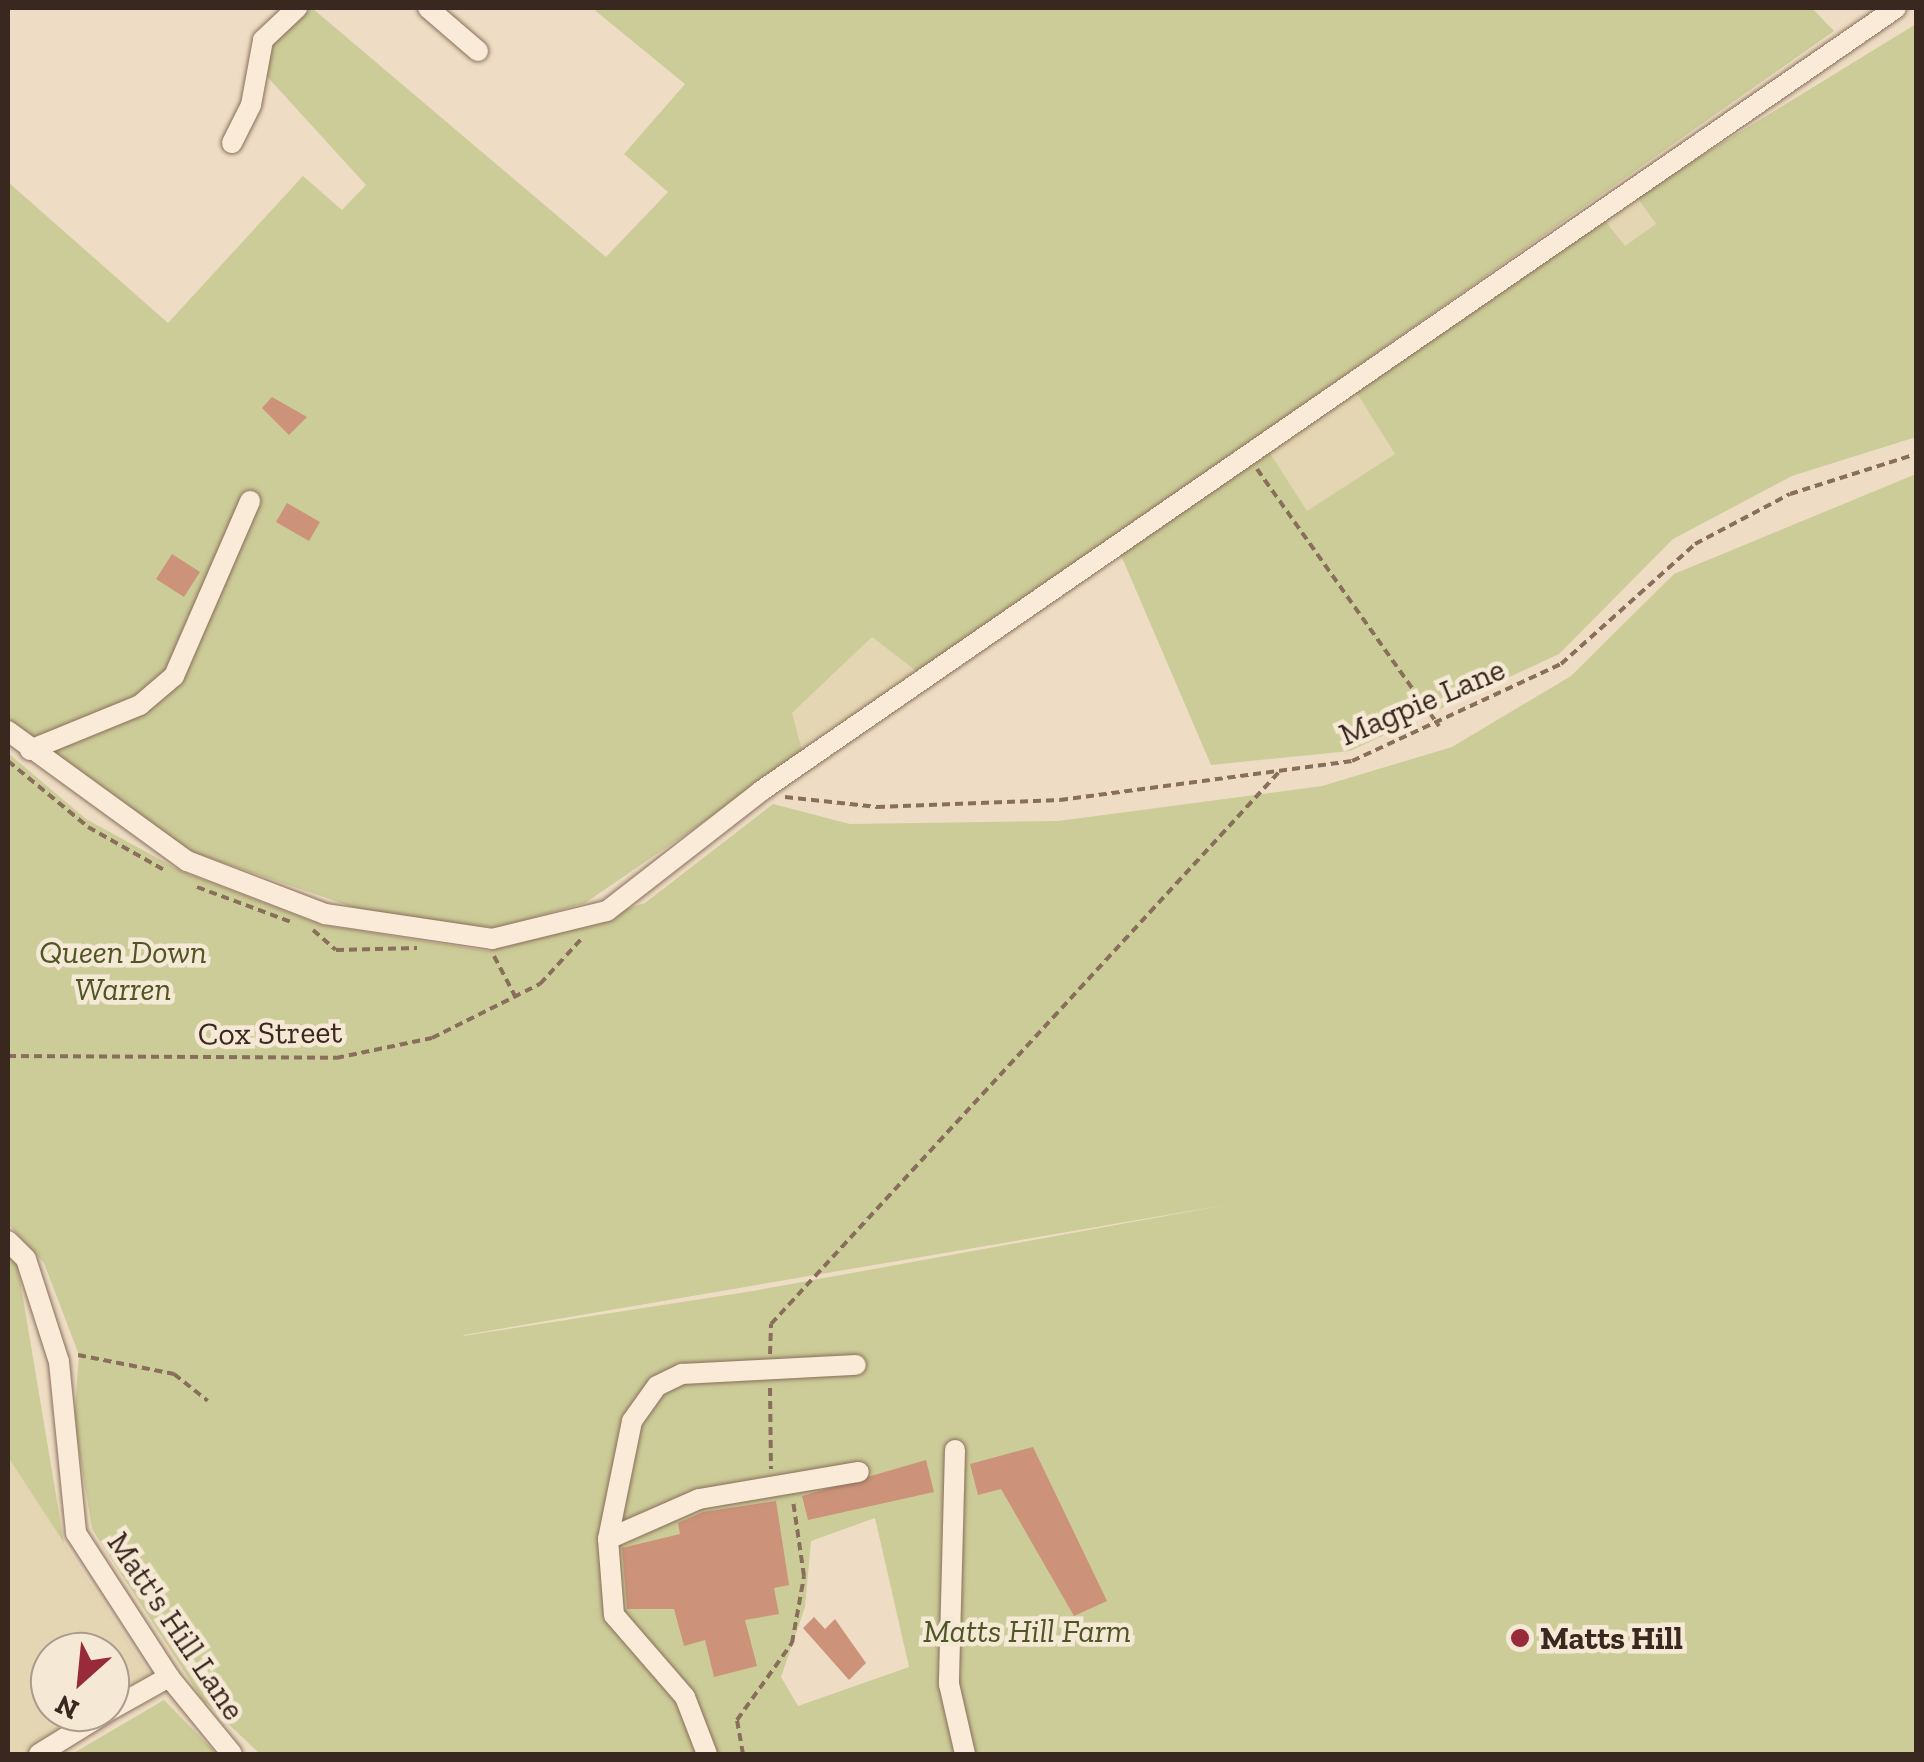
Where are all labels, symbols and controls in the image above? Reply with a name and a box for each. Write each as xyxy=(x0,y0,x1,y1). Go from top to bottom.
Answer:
street label: Magpie Lane xyxy=(1333,650,1511,754)
park label: Queen Down Warren xyxy=(39,934,207,1009)
street label: Cox Street xyxy=(197,1013,343,1053)
street label: Matt's Hill Lane xyxy=(99,1525,253,1727)
park label: Matts Hill Farm xyxy=(923,1612,1131,1650)
place label: Matts Hill xyxy=(1540,1619,1683,1657)
marker: Matts Hill xyxy=(1509,1627,1531,1649)
north arrow xyxy=(30,1632,130,1732)
text: N xyxy=(50,1688,84,1727)

